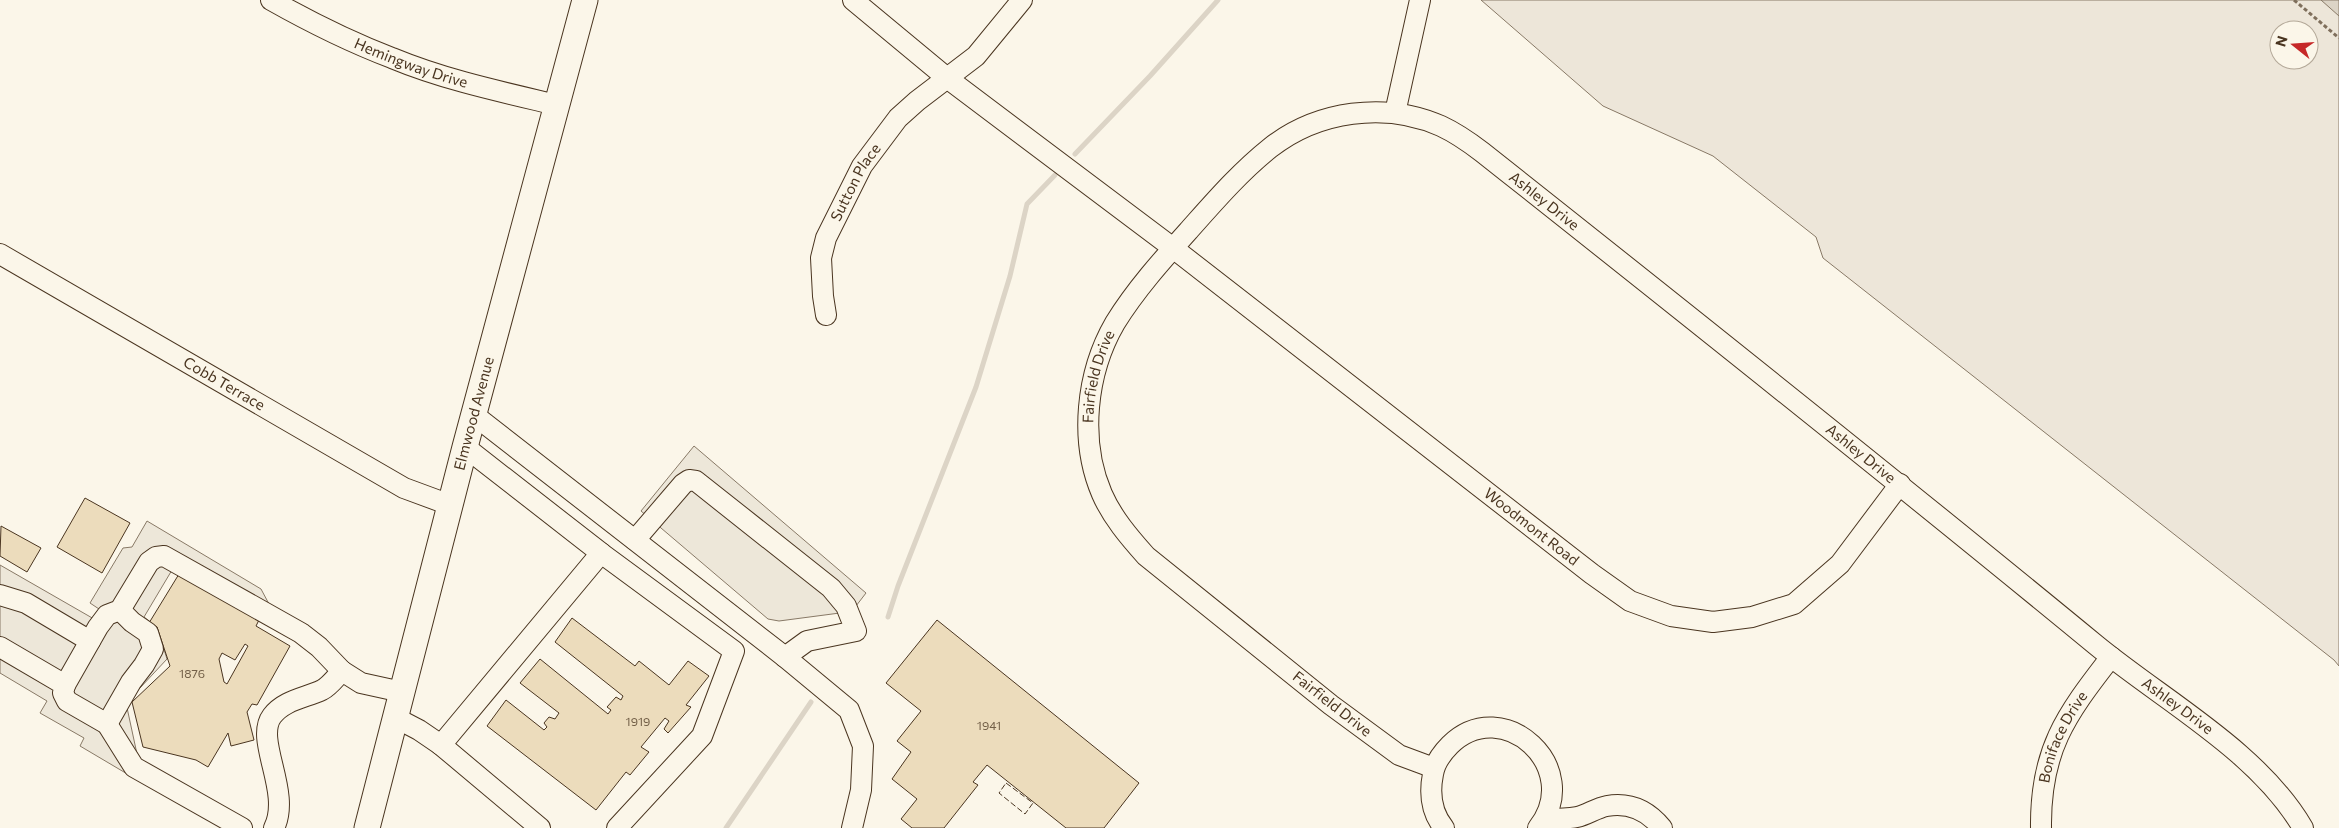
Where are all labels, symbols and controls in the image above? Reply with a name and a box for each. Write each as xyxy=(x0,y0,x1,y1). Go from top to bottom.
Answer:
north arrow xyxy=(2269,20,2319,70)
street label: Hemingway Drive xyxy=(352,34,470,91)
text: N xyxy=(2271,34,2291,49)
street label: Sutton Place xyxy=(826,139,884,224)
street label: Ashley Drive xyxy=(1506,167,1583,234)
street label: Fairfield Drive xyxy=(1078,327,1118,423)
street label: Cobb Terrace xyxy=(181,352,269,414)
street label: Elmwood Avenue xyxy=(449,354,497,472)
street label: Ashley Drive xyxy=(1823,419,1900,486)
street label: Woodmont Road xyxy=(1481,483,1583,569)
house number: 1876 xyxy=(179,666,205,680)
street label: Fairfield Drive xyxy=(1290,667,1376,740)
street label: Ashley Drive xyxy=(2139,673,2217,737)
street label: Boniface Drive xyxy=(2034,687,2090,784)
house number: 1919 xyxy=(626,714,650,728)
house number: 1941 xyxy=(977,718,1001,732)

